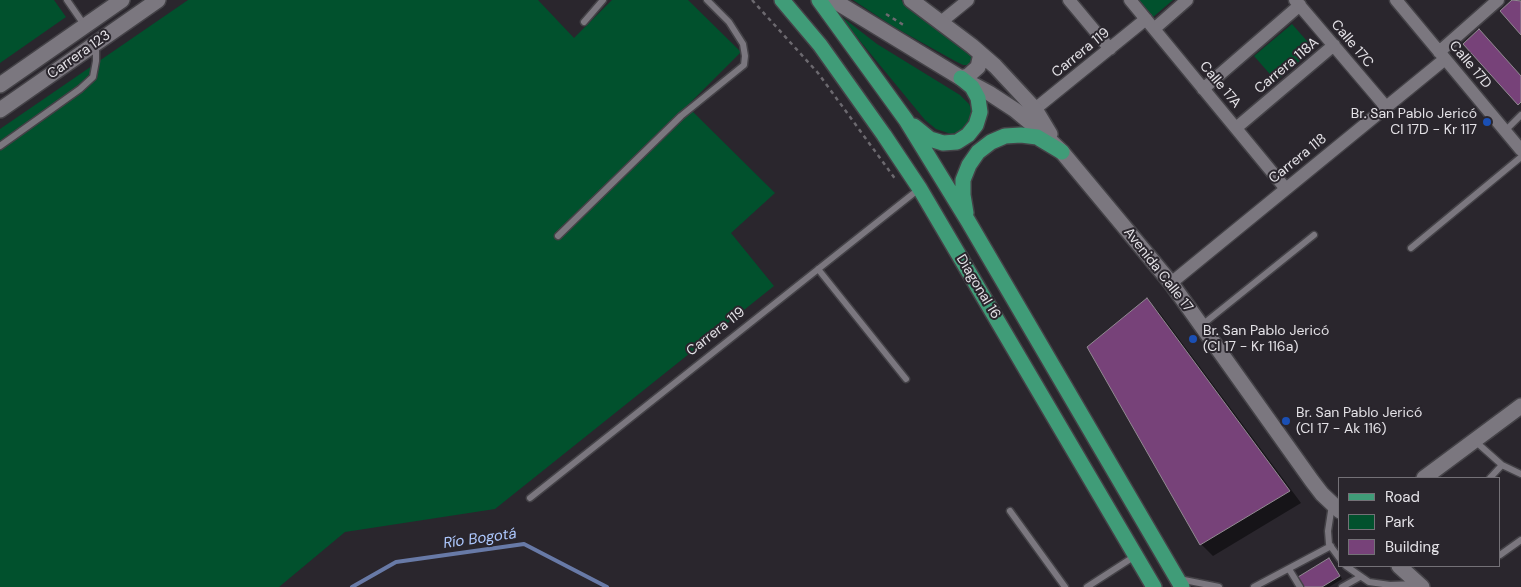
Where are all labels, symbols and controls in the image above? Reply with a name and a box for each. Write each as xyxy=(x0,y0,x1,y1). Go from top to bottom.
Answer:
street label: Calle 17C xyxy=(1327,17,1377,71)
street label: Carrera 119 xyxy=(1049,25,1113,81)
street label: Carrera 123 xyxy=(44,27,114,83)
street label: Carrera 118A xyxy=(1252,34,1322,98)
street label: Calle 17D xyxy=(1445,38,1495,92)
street label: Calle 17A xyxy=(1196,58,1244,112)
place label: Br. San Pablo Jericó Cl 17D - Kr 117 xyxy=(1351,106,1477,138)
marker: Br. San Pablo Jericó Cl 17D - Kr 117 xyxy=(1481,116,1493,128)
street label: Carrera 118 xyxy=(1266,131,1330,187)
street label: Avenida Calle 17 xyxy=(1120,224,1196,316)
street label: Diagonal 16 xyxy=(952,252,1004,322)
street label: Carrera 119 xyxy=(683,304,749,360)
place label: Br. San Pablo Jericó (Cl 17 - Kr 116a) xyxy=(1203,323,1329,356)
marker: Br. San Pablo Jericó (Cl 17 - Kr 116a) xyxy=(1187,333,1199,345)
place label: Br. San Pablo Jericó (Cl 17 - Ak 116) xyxy=(1296,405,1422,438)
marker: Br. San Pablo Jericó (Cl 17 - Ak 116) xyxy=(1280,415,1292,427)
legend xyxy=(1338,477,1501,567)
text: Road xyxy=(1385,487,1420,507)
text: Park xyxy=(1385,512,1415,532)
water label: Río Bogotá xyxy=(442,525,518,553)
text: Building xyxy=(1385,537,1440,557)

